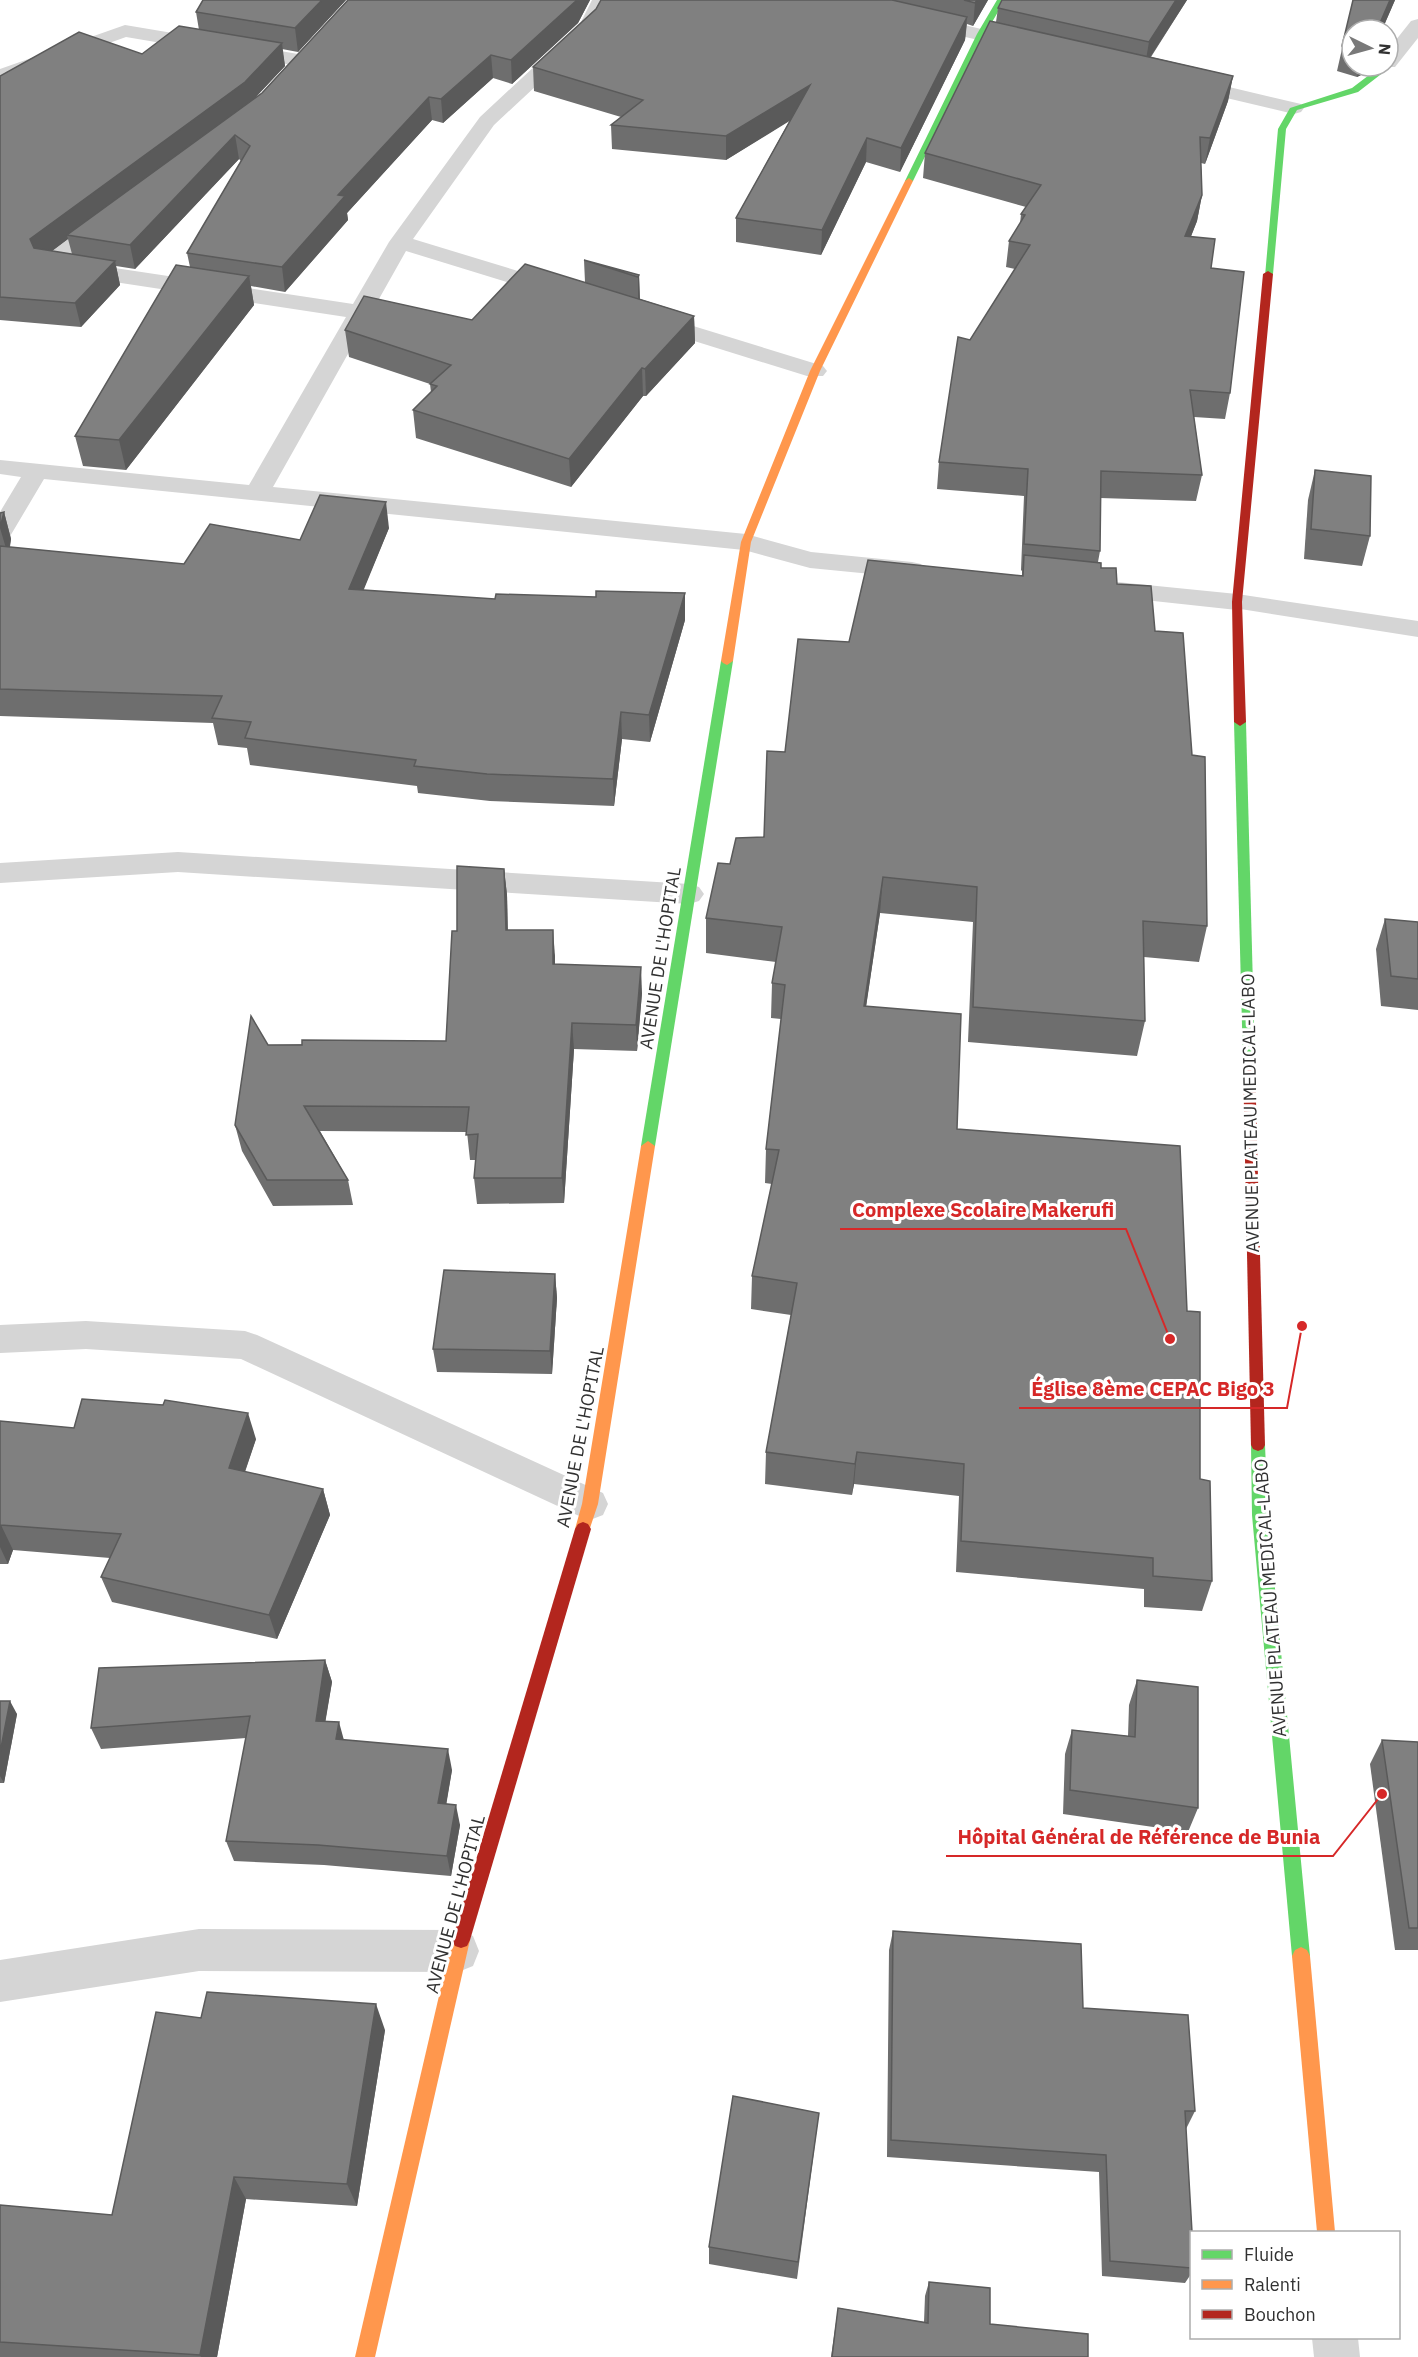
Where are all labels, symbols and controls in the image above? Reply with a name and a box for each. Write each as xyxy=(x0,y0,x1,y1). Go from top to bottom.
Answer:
north arrow xyxy=(1340,18,1400,78)
text: N xyxy=(1374,43,1395,56)
street label: AVENUE DE L'HOPITAL xyxy=(634,865,686,1051)
street label: AVENUE PLATEAU MEDICAL-LABO xyxy=(1236,973,1264,1253)
callout: Complexe Scolaire Makerufi xyxy=(840,1191,1126,1229)
text: Complexe Scolaire Makerufi xyxy=(852,1196,1114,1223)
street label: AVENUE DE L'HOPITAL xyxy=(551,1344,609,1530)
callout: Église 8ème CEPAC Bigo 3 xyxy=(1019,1370,1287,1408)
text: Église 8ème CEPAC Bigo 3 xyxy=(1031,1375,1275,1402)
street label: AVENUE PLATEAU MEDICAL-LABO xyxy=(1249,1458,1291,1738)
street label: AVENUE DE L'HOPITAL xyxy=(420,1812,490,1996)
callout: Hôpital Général de Référence de Bunia xyxy=(946,1818,1333,1856)
text: Hôpital Général de Référence de Bunia xyxy=(958,1823,1320,1850)
legend xyxy=(1190,2231,1400,2339)
text: Fluide xyxy=(1244,2243,1294,2266)
text: Ralenti xyxy=(1244,2273,1301,2296)
text: Bouchon xyxy=(1244,2303,1316,2326)

